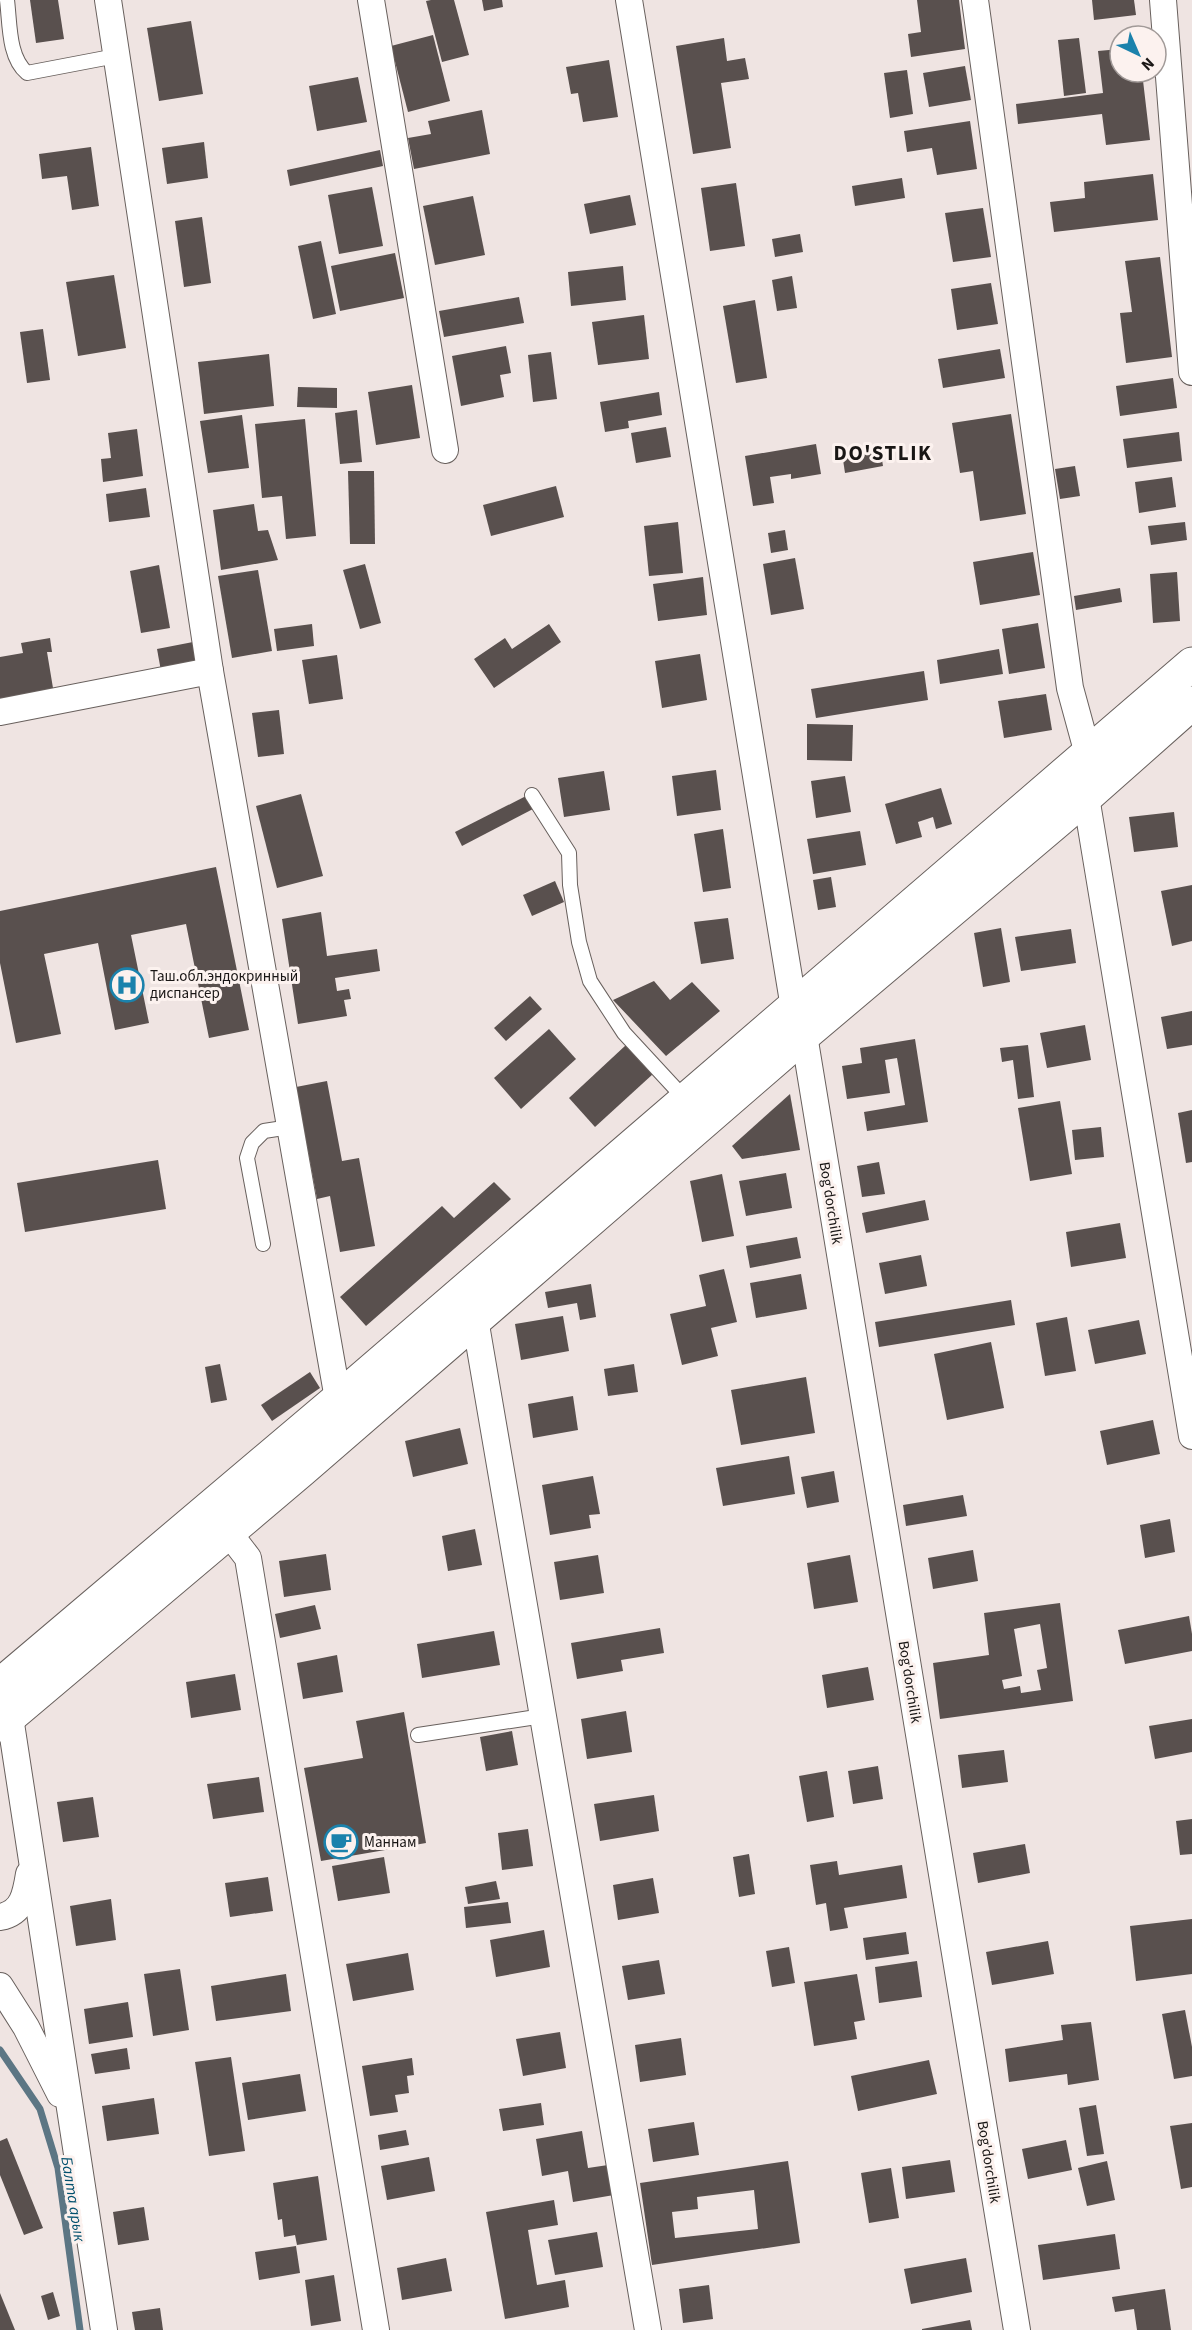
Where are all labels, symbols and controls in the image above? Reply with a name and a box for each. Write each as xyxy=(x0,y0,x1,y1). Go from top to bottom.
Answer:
north arrow xyxy=(1108,24,1168,84)
text: N xyxy=(1136,52,1159,76)
district label: DO'STLIK xyxy=(834,438,932,468)
place label: Таш.обл.эндокринный диспансер xyxy=(150,966,298,1004)
hospital icon: Таш.обл.эндокринный диспансер xyxy=(109,967,145,1003)
street label: Bog'dorchilik xyxy=(814,1160,847,1246)
street label: Bog'dorchilik xyxy=(893,1639,926,1725)
cafe icon: Маннам xyxy=(323,1824,359,1860)
place label: Маннам xyxy=(364,1832,416,1853)
street label: Bog'dorchilik xyxy=(972,2119,1005,2205)
water label: Балта арык xyxy=(55,2155,91,2244)

